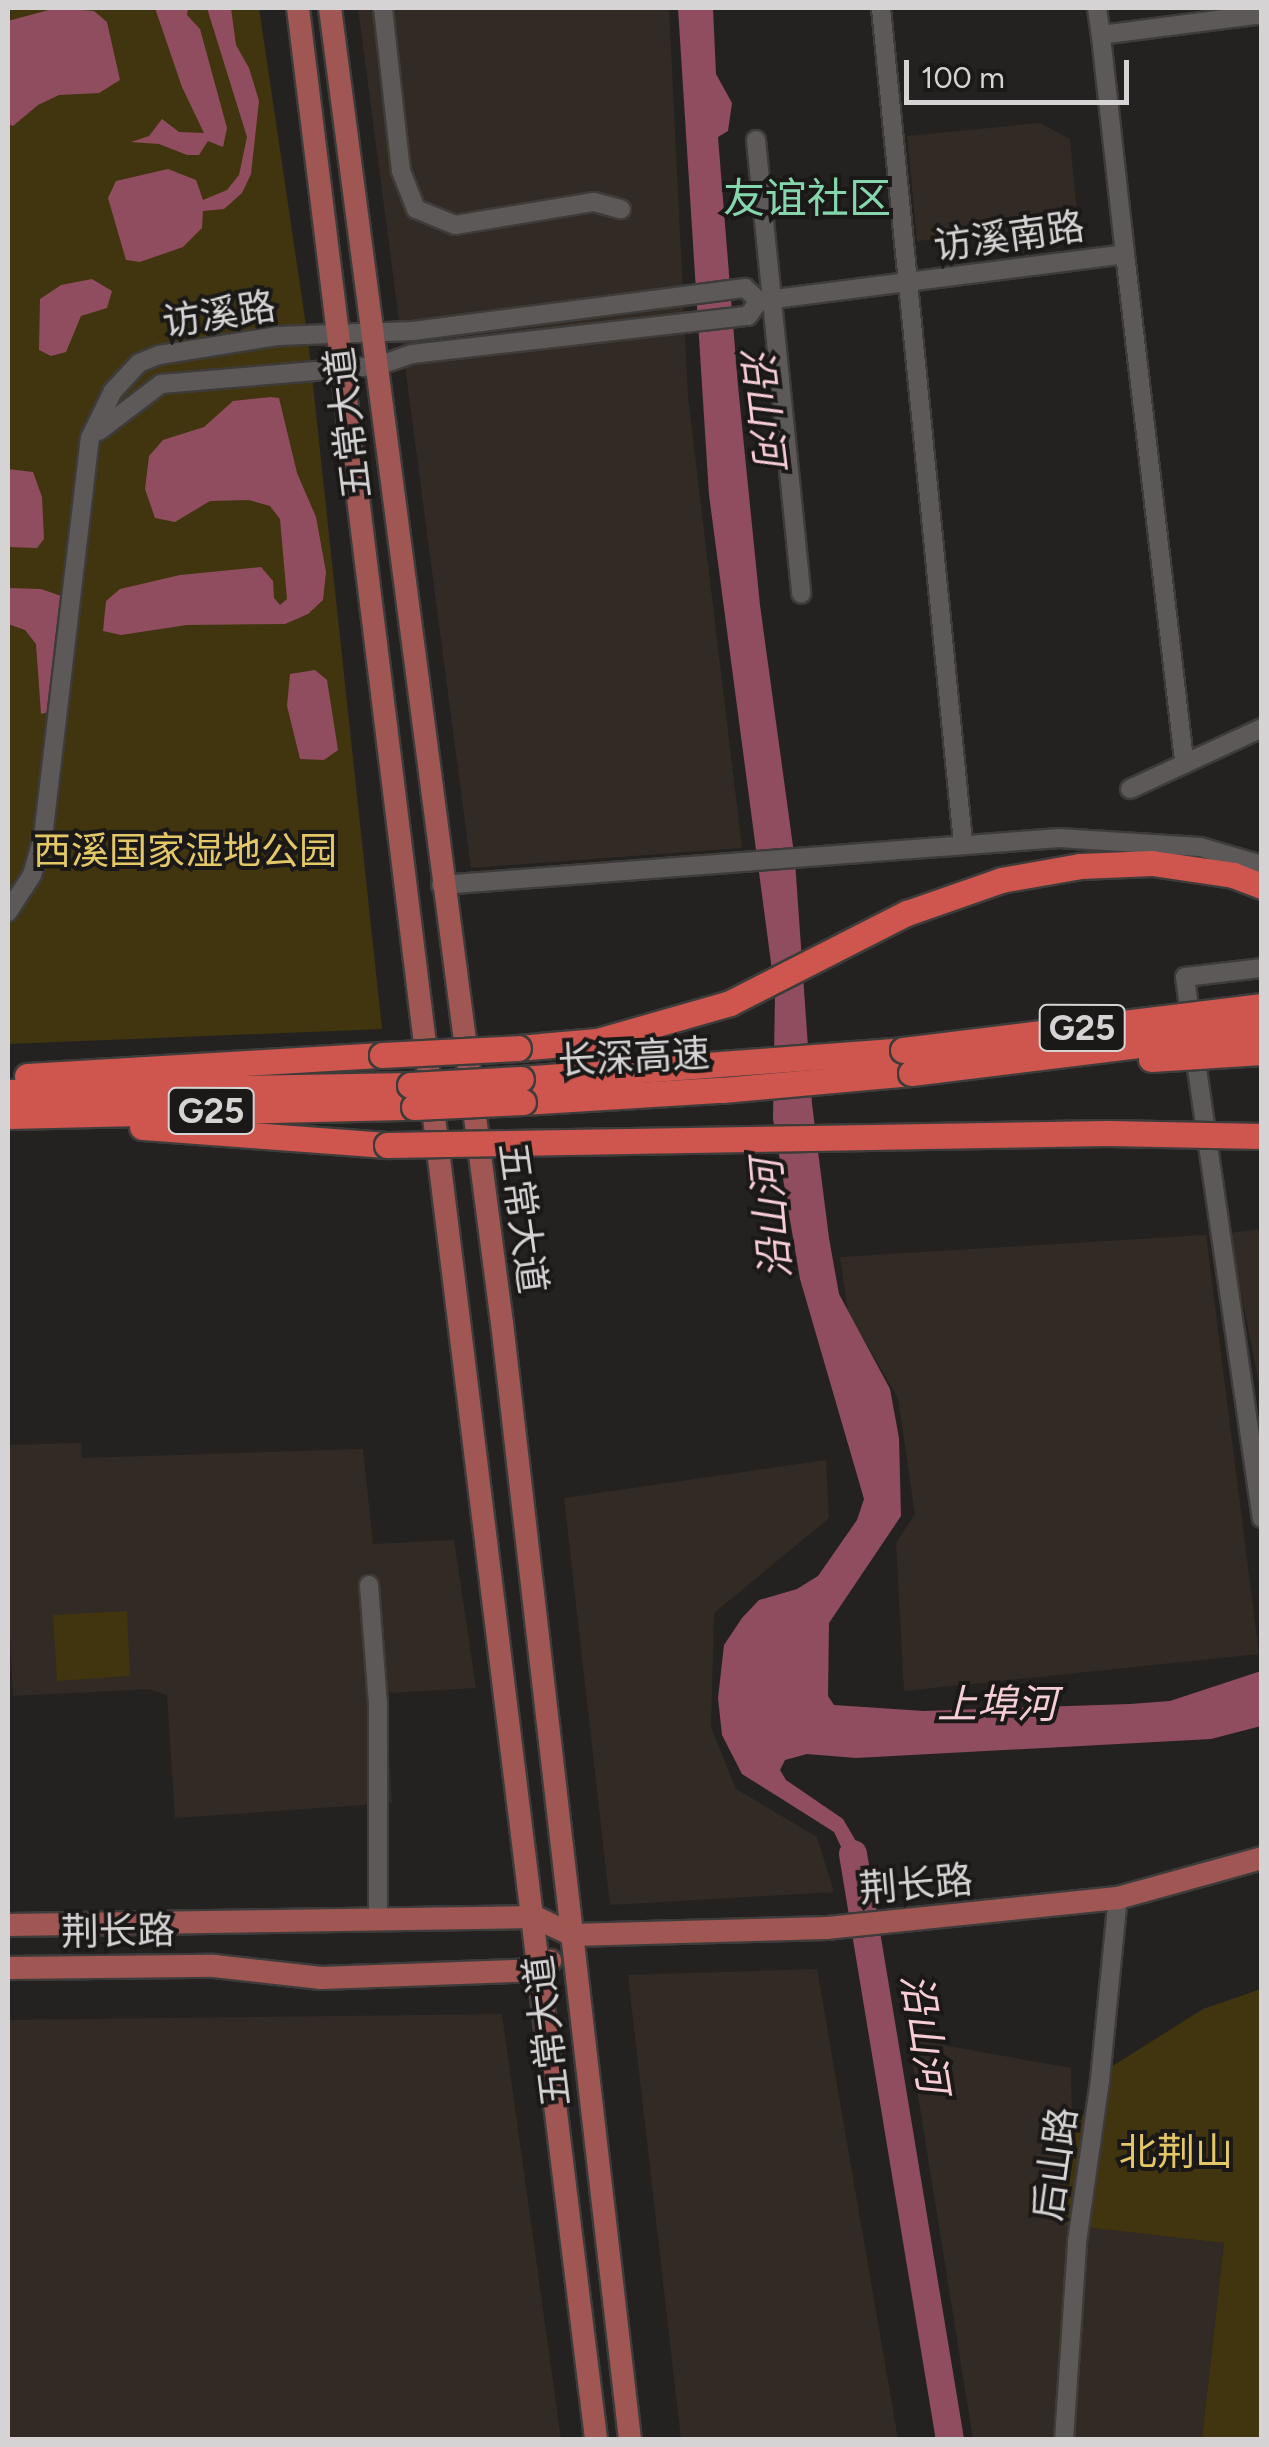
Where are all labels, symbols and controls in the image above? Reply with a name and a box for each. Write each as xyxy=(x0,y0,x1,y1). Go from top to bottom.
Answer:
scale bar xyxy=(909,40,1134,102)
text: 100 m xyxy=(921,59,1005,96)
district label: 友谊社区 xyxy=(723,174,891,224)
street label: 访溪南路 xyxy=(931,204,1087,270)
street label: 访溪路 xyxy=(159,284,279,346)
water label: 沿山河 xyxy=(732,344,794,468)
street label: 五常大道 xyxy=(317,345,381,501)
park label: 西溪国家湿地公园 xyxy=(33,829,337,875)
road number: G25 xyxy=(1037,998,1127,1058)
street label: 长深高速 xyxy=(557,1031,711,1085)
road number: G25 xyxy=(166,1081,256,1141)
street label: 五常大道 xyxy=(489,1140,555,1296)
water label: 沿山河 xyxy=(742,1157,800,1281)
water label: 上埠河 xyxy=(937,1680,1057,1728)
street label: 荆长路 xyxy=(857,1857,975,1913)
street label: 荆长路 xyxy=(61,1908,175,1956)
street label: 五常大道 xyxy=(516,1953,580,2109)
water label: 沿山河 xyxy=(892,1970,958,2096)
street label: 后山路 xyxy=(1025,2104,1087,2224)
park label: 北荆山 xyxy=(1119,2130,1233,2176)

